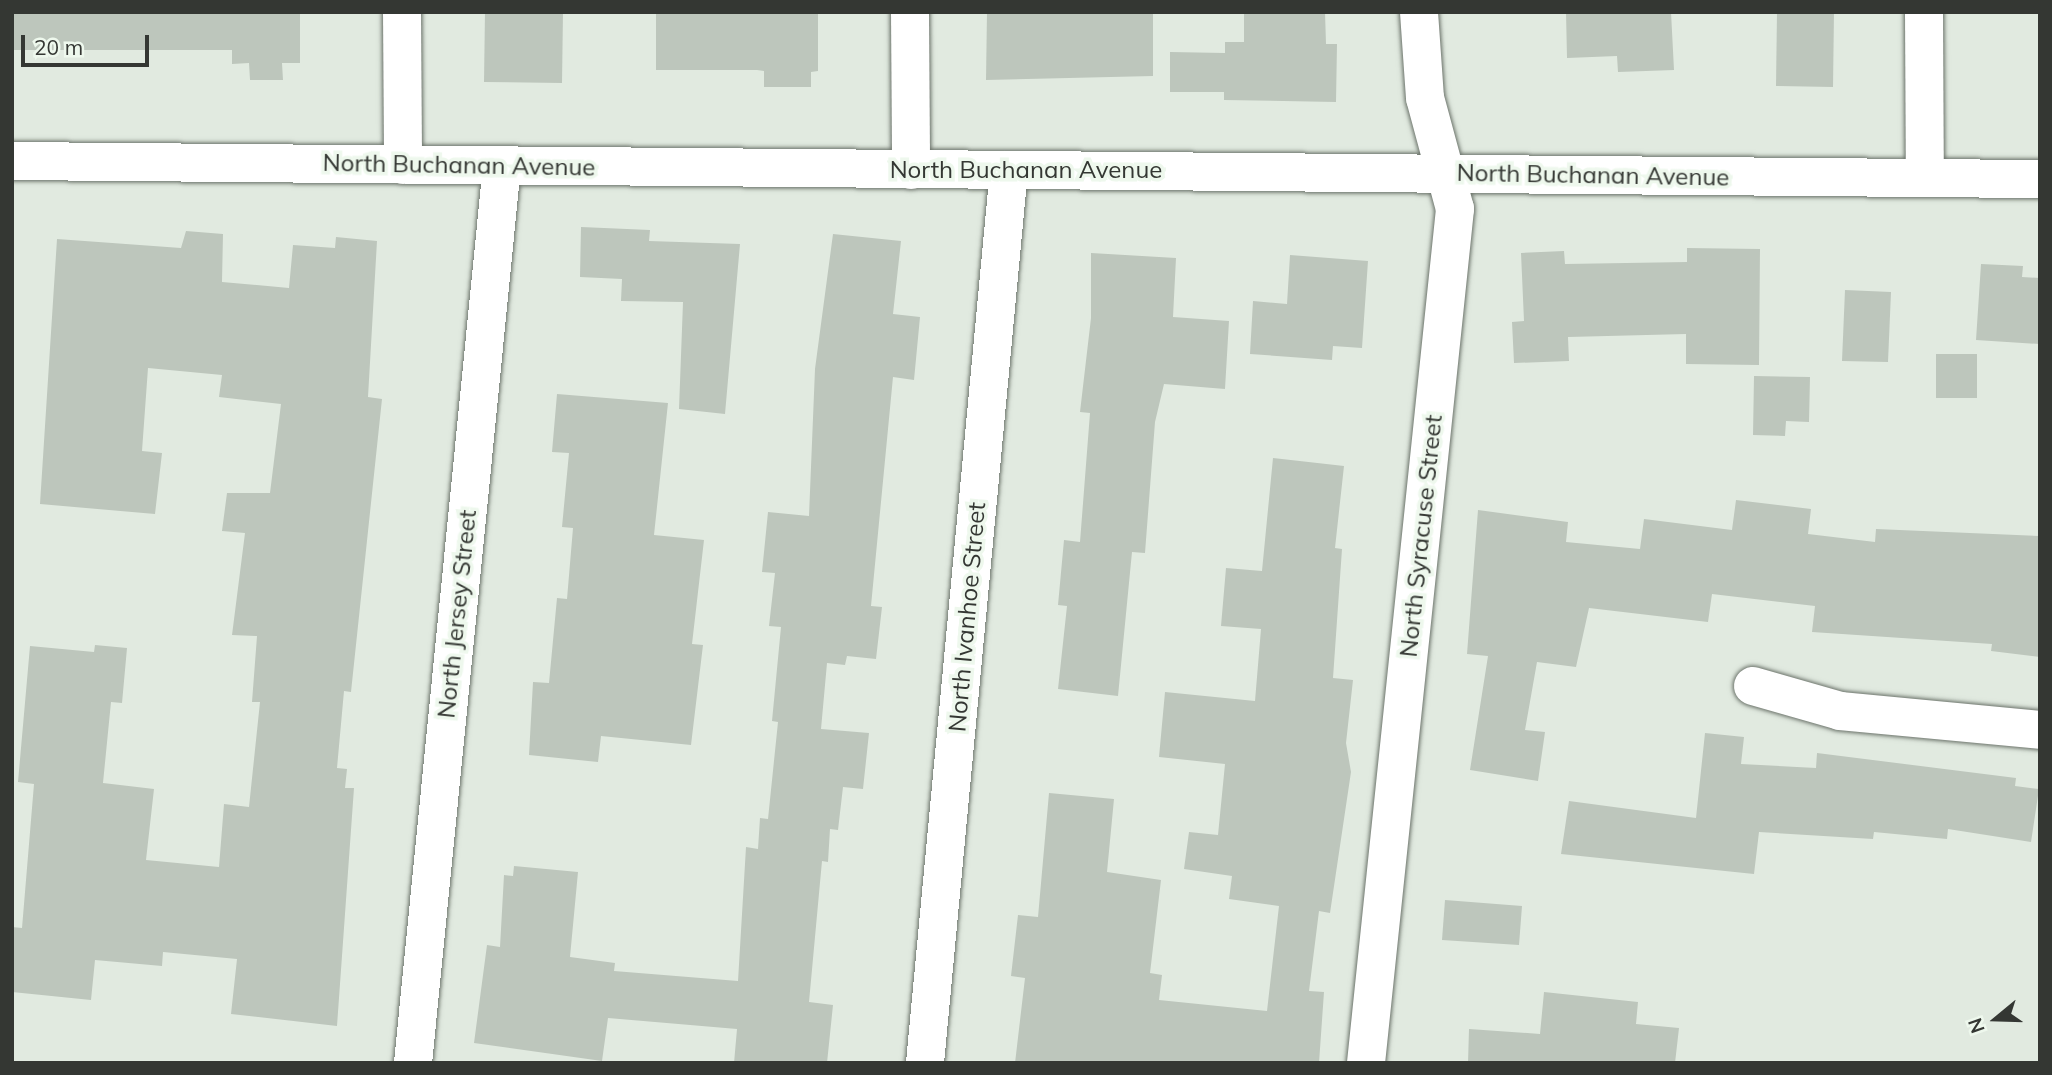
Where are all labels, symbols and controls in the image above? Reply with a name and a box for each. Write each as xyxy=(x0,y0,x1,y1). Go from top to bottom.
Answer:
scale bar xyxy=(24,21,152,65)
text: 20 m xyxy=(34,34,83,60)
street label: North Buchanan Avenue xyxy=(322,148,596,182)
street label: North Buchanan Avenue xyxy=(890,156,1162,184)
street label: North Buchanan Avenue xyxy=(1456,158,1730,192)
street label: North Syracuse Street xyxy=(1394,413,1448,659)
street label: North Ivanhoe Street xyxy=(943,501,991,733)
street label: North Jersey Street xyxy=(432,508,482,720)
north arrow xyxy=(1961,984,2031,1054)
text: N xyxy=(1962,1015,1990,1037)

